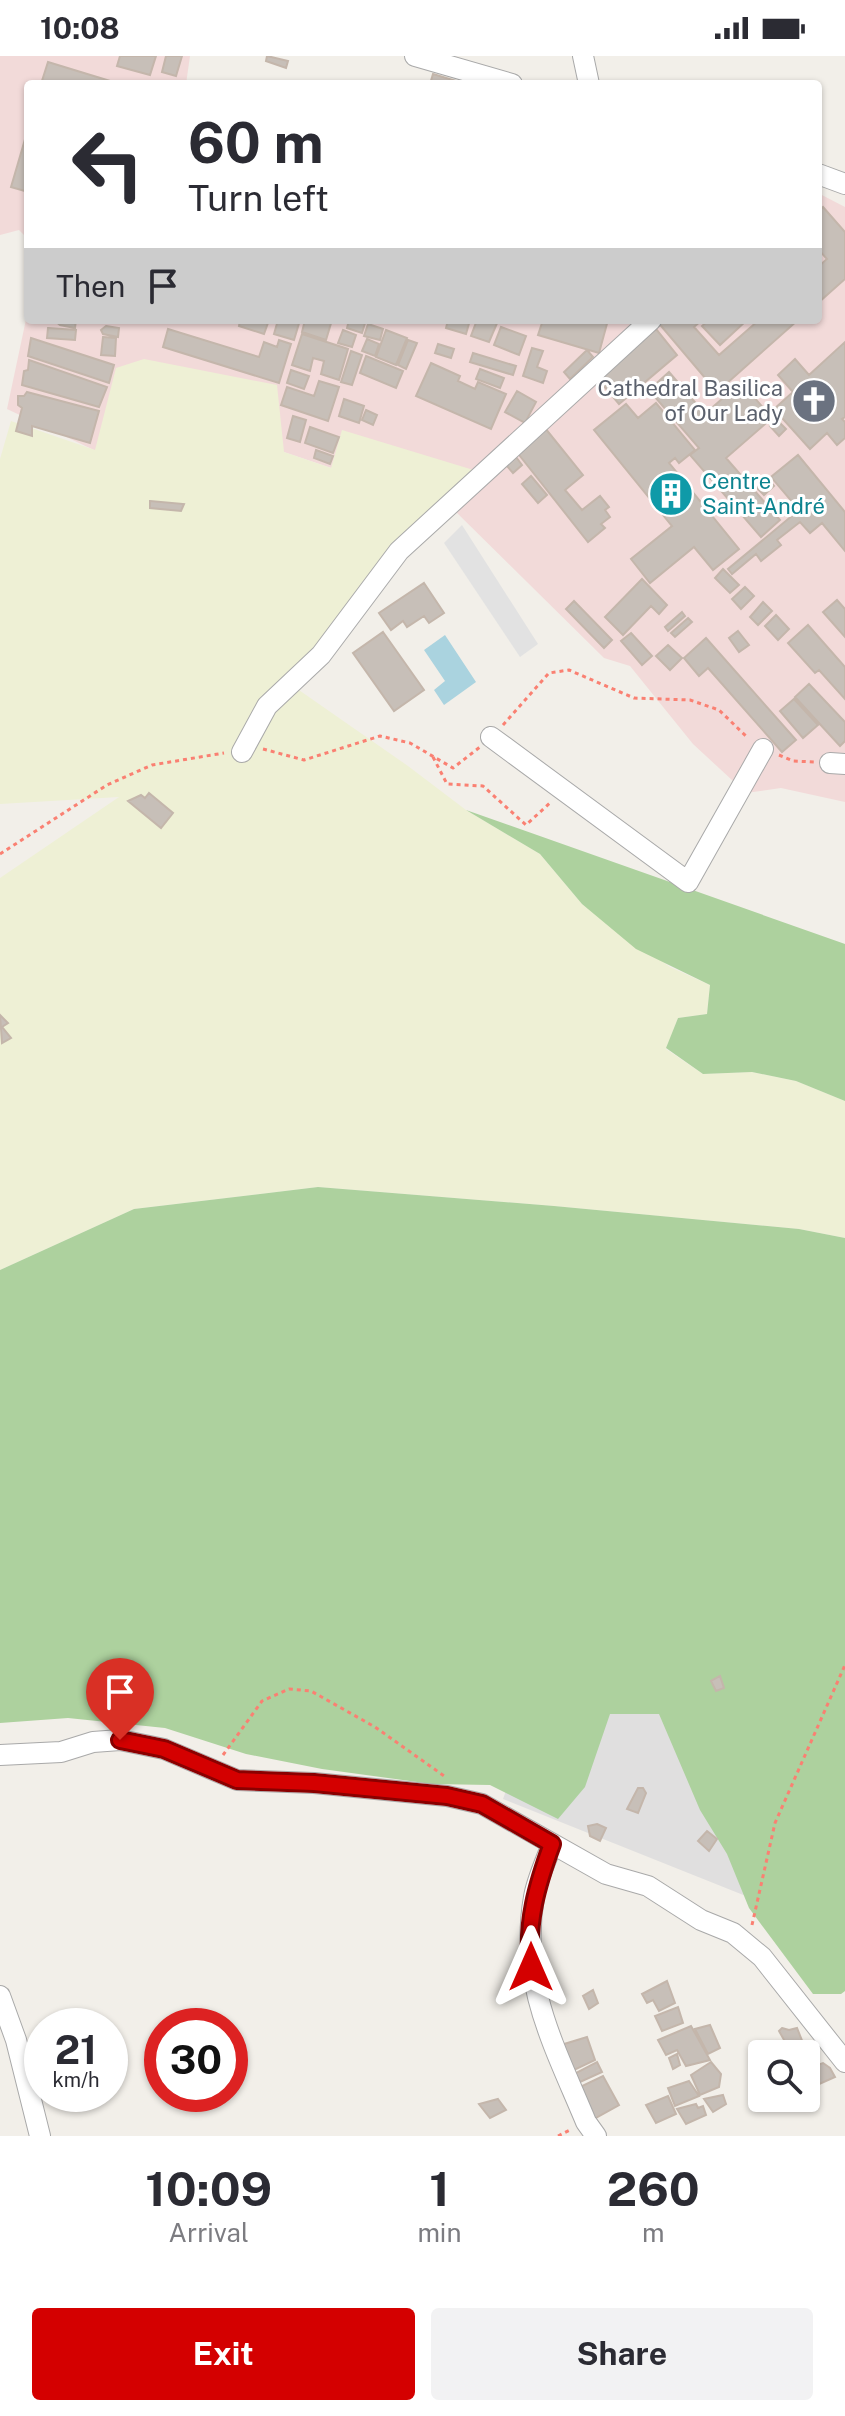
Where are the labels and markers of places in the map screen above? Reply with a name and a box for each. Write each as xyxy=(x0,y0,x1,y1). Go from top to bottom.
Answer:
place label: Cathedral Basilica of Our Lady xyxy=(597,375,783,426)
church icon: Cathedral Basilica of Our Lady xyxy=(790,377,838,425)
place label: Centre Saint-André xyxy=(702,468,825,519)
building icon: Centre Saint-André xyxy=(647,470,695,518)
pin xyxy=(86,1658,154,1740)

